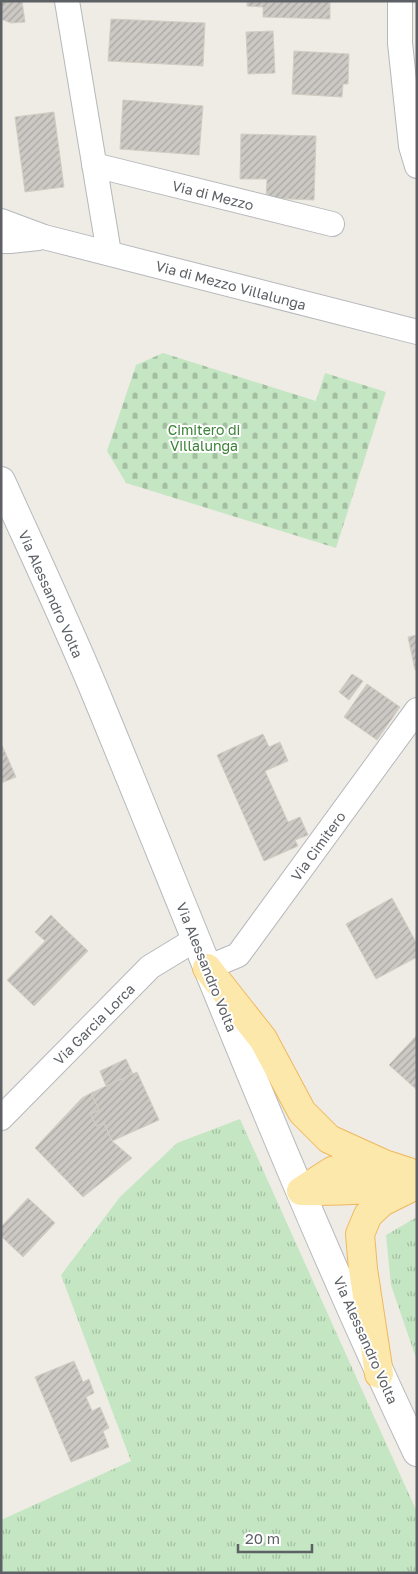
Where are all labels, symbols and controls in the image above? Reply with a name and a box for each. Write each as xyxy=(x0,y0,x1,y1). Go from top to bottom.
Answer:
street label: Via di Mezzo xyxy=(170,177,256,213)
street label: Via di Mezzo Villalunga xyxy=(154,257,308,313)
park label: Cimitero di Villalunga xyxy=(168,421,240,454)
street label: Via Alessandro Volta xyxy=(15,528,87,660)
street label: Via Cimitero xyxy=(287,808,349,884)
street label: Via Alessandro Volta xyxy=(173,900,241,1034)
street label: Via Garcia Lorca xyxy=(50,980,138,1068)
street label: Via Alessandro Volta xyxy=(330,1274,402,1406)
scale bar xyxy=(238,1522,312,1554)
text: 20 m xyxy=(245,1529,280,1547)

